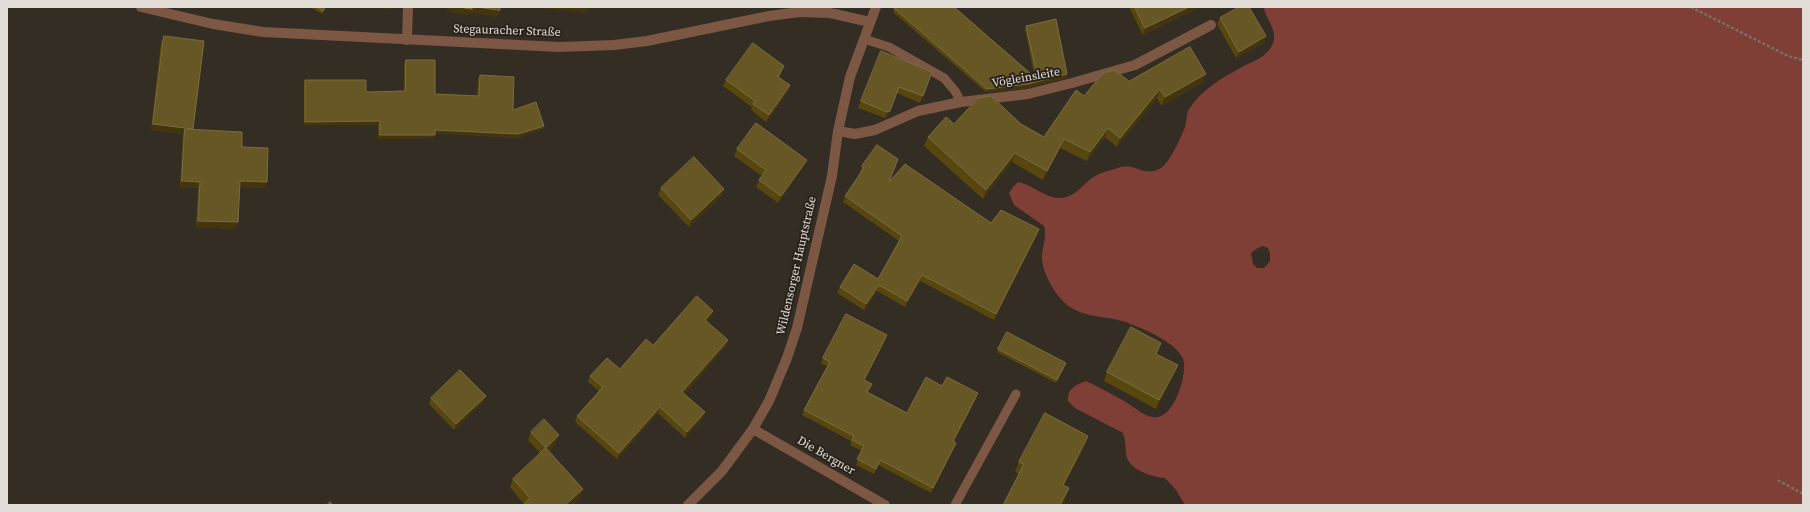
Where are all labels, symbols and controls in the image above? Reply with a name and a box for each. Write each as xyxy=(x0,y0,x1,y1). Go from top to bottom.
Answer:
street label: Stegauracher Straße xyxy=(453,22,561,40)
street label: Vögleinsleite xyxy=(991,65,1061,91)
street label: Wildensorger Hauptstraße xyxy=(774,195,820,337)
street label: Die Bergner xyxy=(795,434,857,478)

